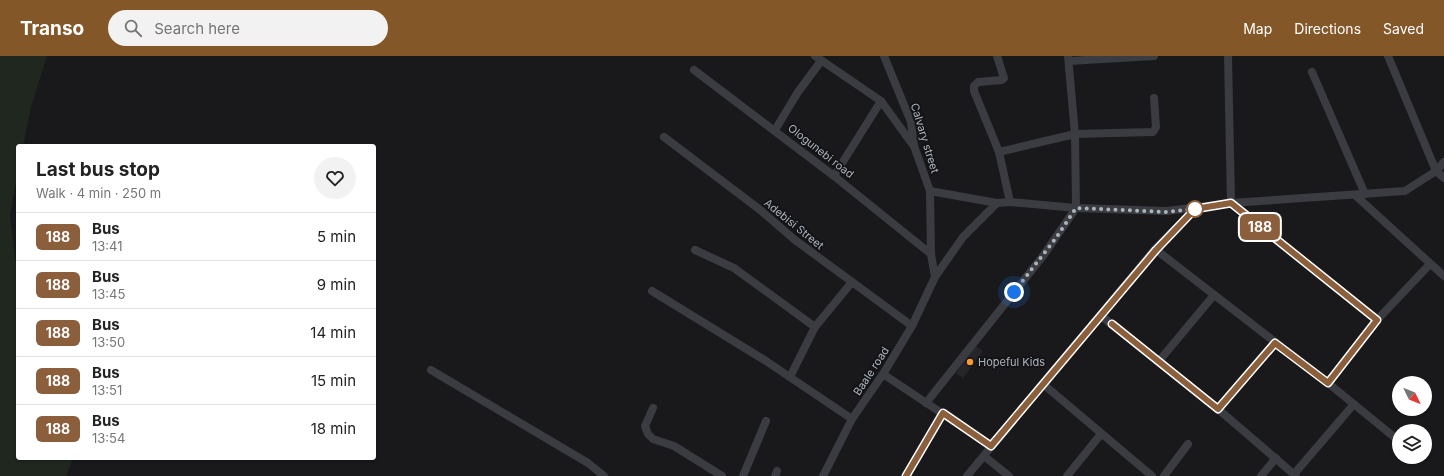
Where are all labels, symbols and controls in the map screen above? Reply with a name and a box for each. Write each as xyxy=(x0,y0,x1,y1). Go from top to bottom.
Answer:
search box xyxy=(108,10,388,46)
text: Transo xyxy=(20,17,84,40)
icon: search xyxy=(122,17,144,39)
text: Search here xyxy=(154,19,240,38)
text: Map xyxy=(1243,20,1272,37)
text: Directions xyxy=(1294,20,1361,37)
text: Saved xyxy=(1383,20,1424,37)
street label: Calvary street xyxy=(908,101,942,175)
street label: Ologunebi road xyxy=(785,121,857,181)
button: heart xyxy=(314,157,356,199)
text: Last bus stop xyxy=(36,158,160,181)
text: Walk · 4 min · 250 m xyxy=(36,185,161,201)
street label: Adebisi Street xyxy=(761,196,827,253)
unlabelled marker xyxy=(1186,200,1204,218)
line badge: 188 xyxy=(1237,214,1283,240)
text: 188 xyxy=(1248,218,1272,235)
text: Bus xyxy=(92,219,120,238)
text: 5 min xyxy=(317,227,356,246)
text: 188 xyxy=(46,228,70,245)
text: 13:41 xyxy=(92,238,123,254)
text: Bus xyxy=(92,267,120,286)
text: 9 min xyxy=(317,275,356,294)
text: 188 xyxy=(46,276,70,293)
your location xyxy=(1004,282,1024,302)
text: 13:45 xyxy=(92,286,125,302)
text: Bus xyxy=(92,315,120,334)
text: 14 min xyxy=(310,323,356,342)
text: 188 xyxy=(46,324,70,341)
text: 13:50 xyxy=(92,334,125,350)
street label: Baale road xyxy=(850,344,892,398)
place label: Hopeful Kids xyxy=(978,355,1045,369)
marker: Hopeful Kids xyxy=(965,357,975,367)
text: Bus xyxy=(92,363,120,382)
text: 15 min xyxy=(311,371,356,390)
text: 188 xyxy=(46,372,70,389)
north arrow xyxy=(1392,376,1432,416)
map controls xyxy=(1392,376,1432,464)
text: 13:51 xyxy=(92,382,122,398)
text: Bus xyxy=(92,411,120,430)
text: 18 min xyxy=(311,419,356,438)
text: 188 xyxy=(46,420,70,437)
button: layers xyxy=(1392,424,1432,464)
text: 13:54 xyxy=(92,430,125,446)

